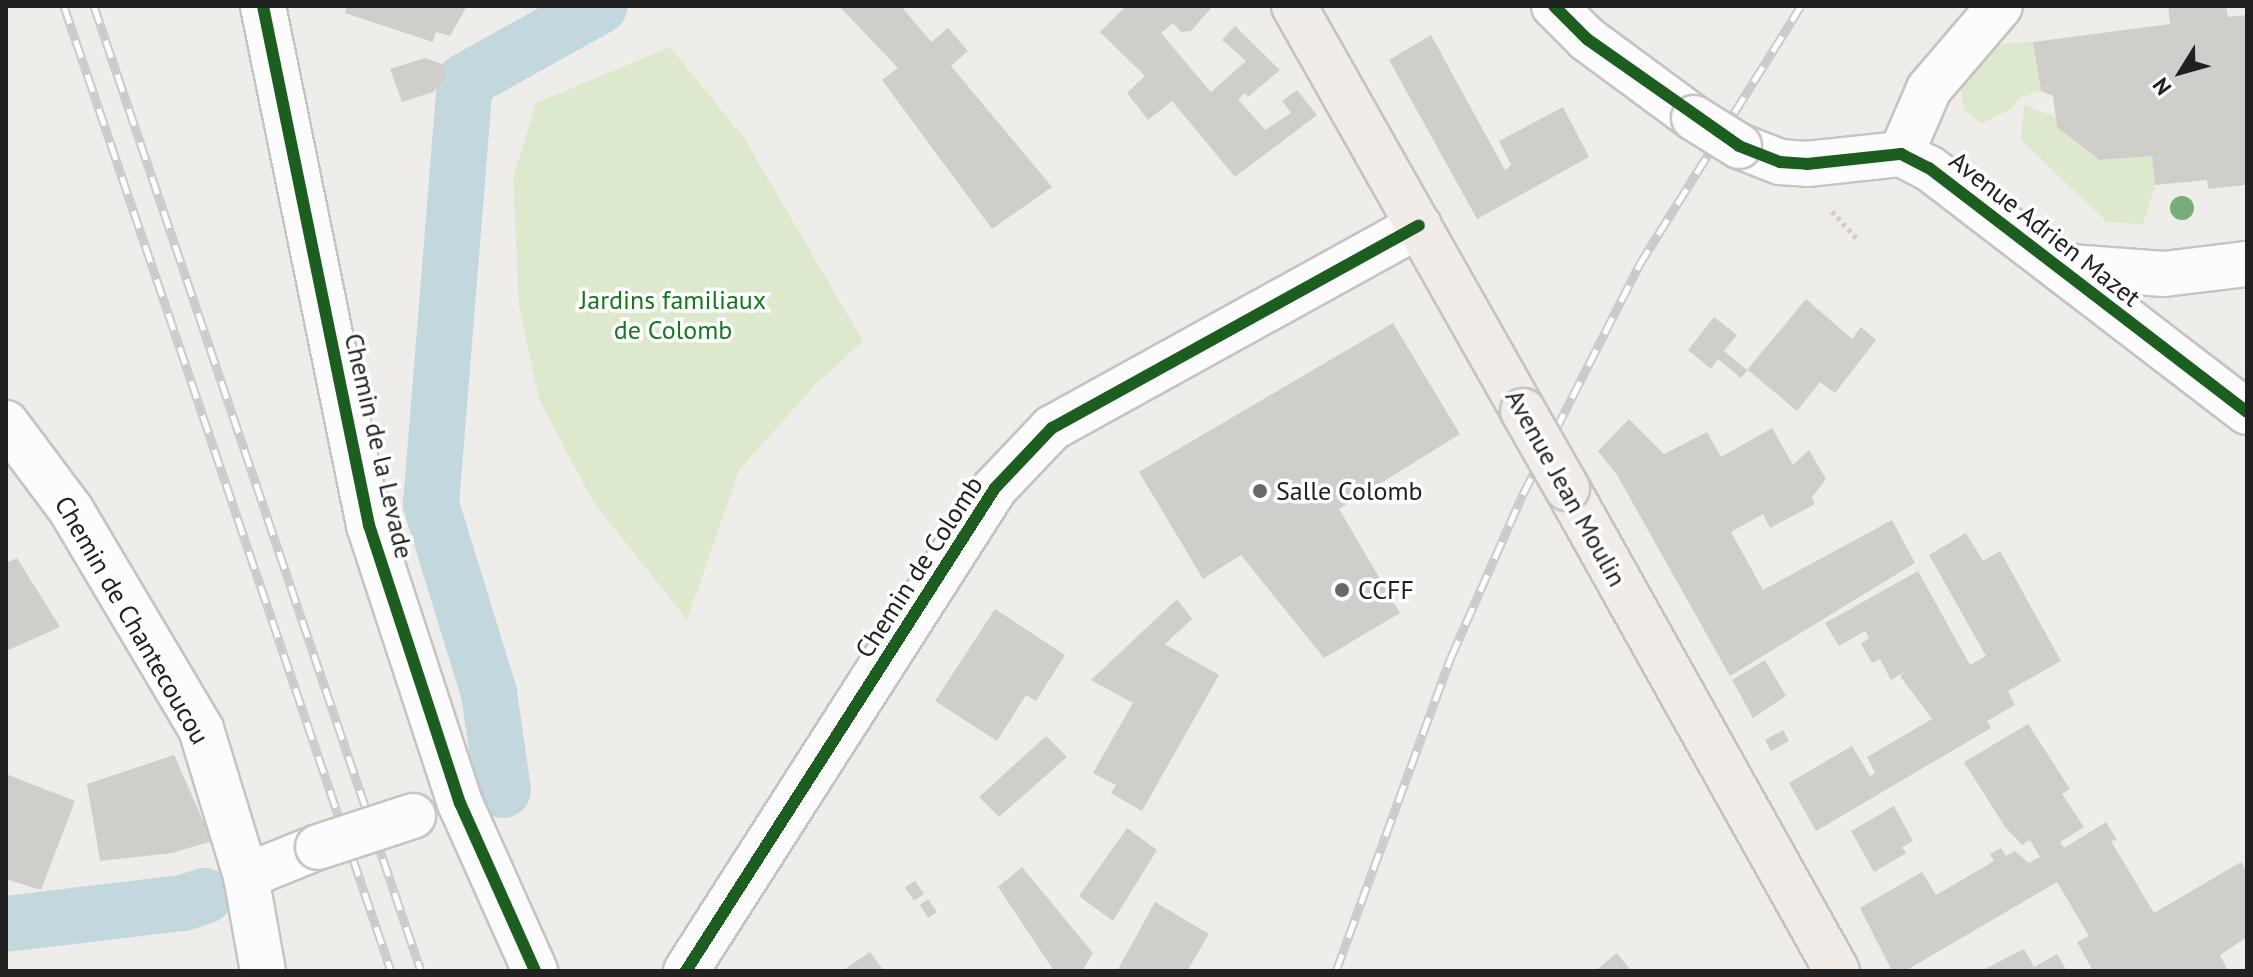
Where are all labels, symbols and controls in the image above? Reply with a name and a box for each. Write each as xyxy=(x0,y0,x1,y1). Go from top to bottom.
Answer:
north arrow xyxy=(2141,32,2221,112)
text: N xyxy=(2146,72,2177,101)
street label: Avenue Adrien Mazet xyxy=(1943,145,2147,313)
park label: Jardins familiaux de Colomb xyxy=(580,284,766,346)
street label: Chemin de la Levade xyxy=(338,330,420,562)
street label: Avenue Jean Moulin xyxy=(1499,384,1633,592)
street label: Chemin de Colomb xyxy=(849,470,989,664)
place label: Salle Colomb xyxy=(1276,475,1423,507)
marker: Salle Colomb xyxy=(1251,482,1269,500)
street label: Chemin de Chantecoucou xyxy=(48,490,216,750)
place label: CCFF xyxy=(1358,574,1414,606)
marker: CCFF xyxy=(1333,581,1351,599)

